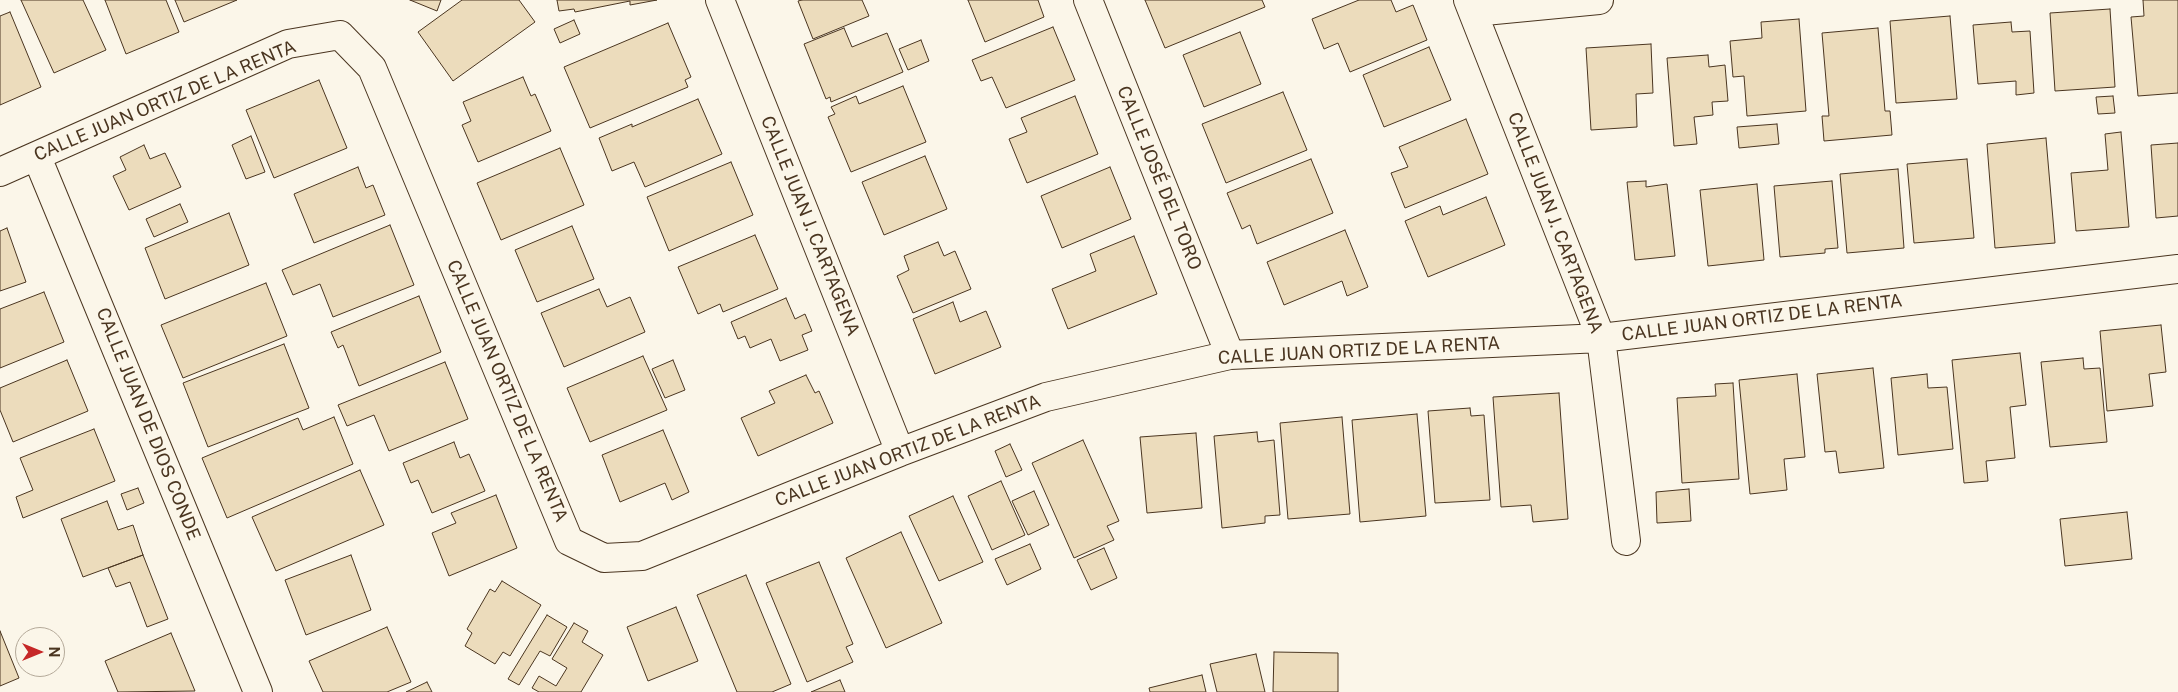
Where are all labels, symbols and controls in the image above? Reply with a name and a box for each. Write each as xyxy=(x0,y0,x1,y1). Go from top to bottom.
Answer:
street label: CALLE JUAN ORTIZ DE LA RENTA xyxy=(31,36,299,166)
street label: CALLE JOSÉ DEL TORO xyxy=(1112,83,1206,273)
street label: CALLE JUAN J. CARTAGENA xyxy=(1503,109,1607,337)
street label: CALLE JUAN J. CARTAGENA xyxy=(756,113,864,339)
street label: CALLE JUAN ORTIZ DE LA RENTA xyxy=(442,257,572,525)
street label: CALLE JUAN ORTIZ DE LA RENTA xyxy=(1620,290,1904,346)
street label: CALLE JUAN DE DIOS CONDE xyxy=(91,305,205,543)
street label: CALLE JUAN ORTIZ DE LA RENTA xyxy=(1217,333,1501,369)
street label: CALLE JUAN ORTIZ DE LA RENTA xyxy=(772,390,1044,512)
north arrow xyxy=(15,627,65,677)
text: N xyxy=(46,647,62,657)

